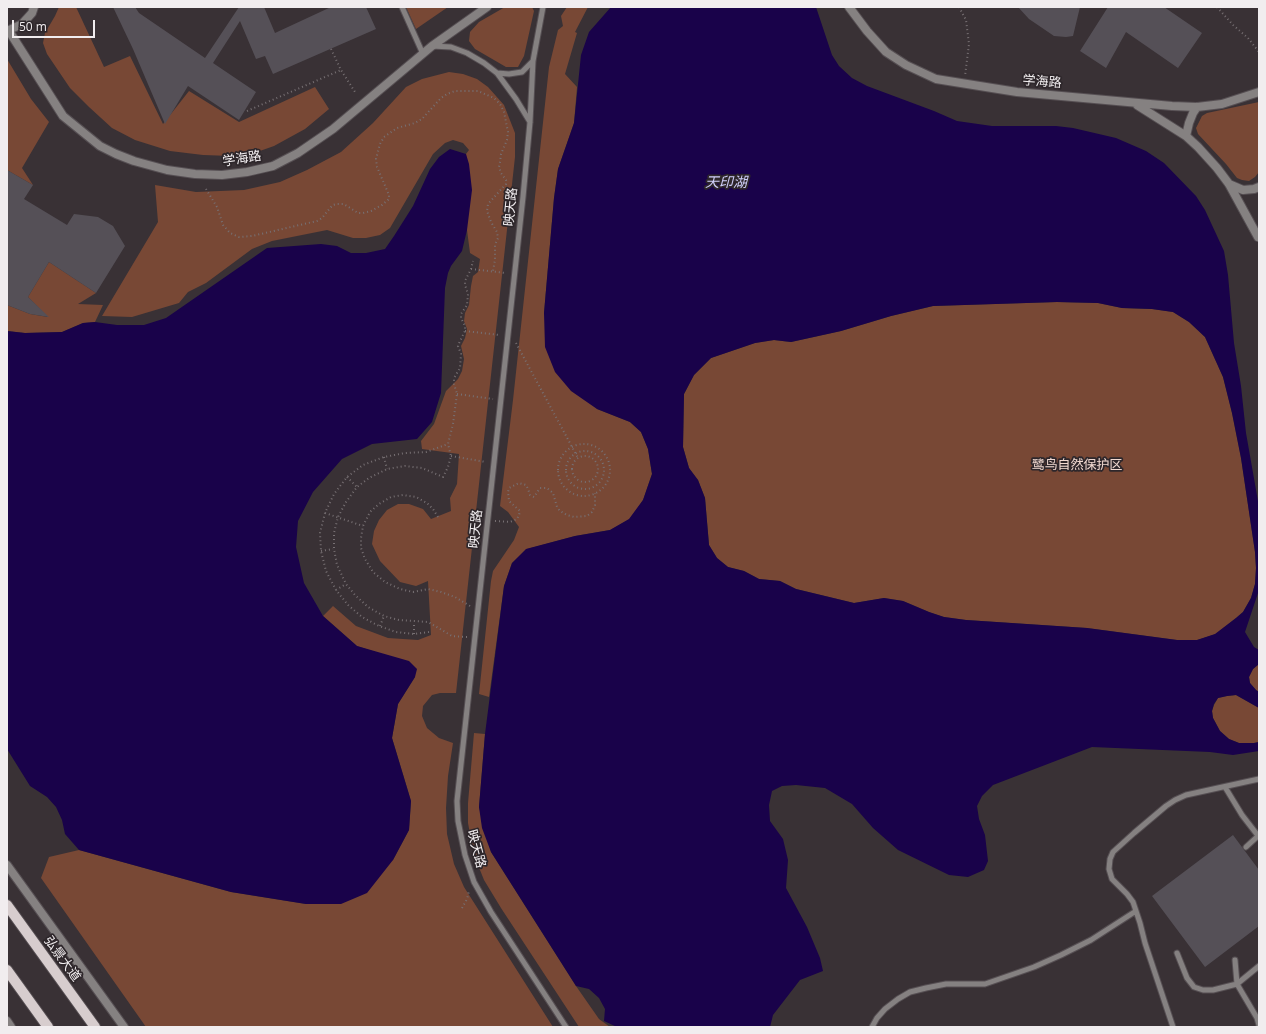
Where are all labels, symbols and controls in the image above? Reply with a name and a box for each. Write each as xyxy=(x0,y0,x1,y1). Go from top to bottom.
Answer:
scale bar xyxy=(14,12,97,38)
text: 50 m xyxy=(19,18,47,35)
street label: 学海路 xyxy=(1022,73,1062,91)
street label: 学海路 xyxy=(222,148,262,170)
water label: 天印湖 xyxy=(705,175,747,191)
street label: 映天路 xyxy=(501,187,521,227)
park label: 鹭鸟自然保护区 xyxy=(1032,457,1122,473)
street label: 映天路 xyxy=(466,509,486,549)
street label: 映天路 xyxy=(463,828,489,870)
street label: 弘景大道 xyxy=(40,933,84,985)

